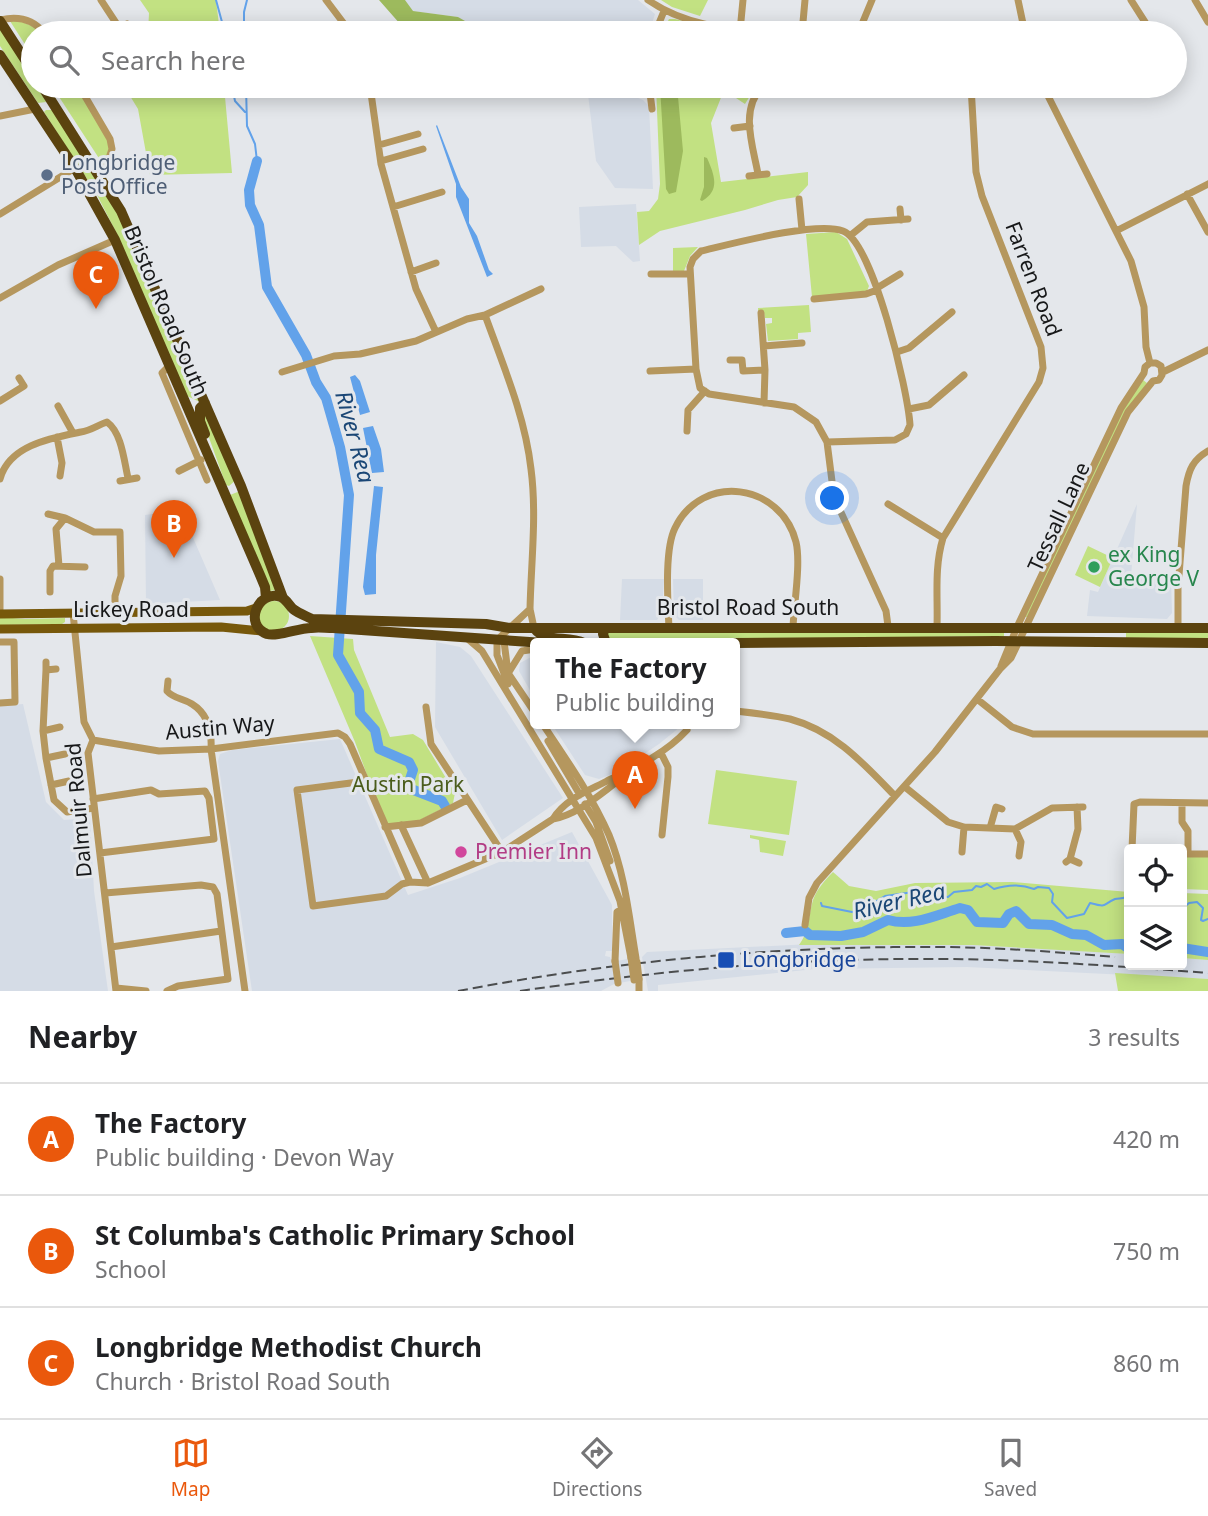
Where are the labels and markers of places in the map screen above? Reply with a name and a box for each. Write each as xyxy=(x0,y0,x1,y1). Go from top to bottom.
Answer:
place label: Longbridge Post Office xyxy=(61,148,175,200)
marker: Longbridge Post Office xyxy=(39,167,55,183)
pin: C xyxy=(73,251,119,309)
pin: B xyxy=(151,500,197,558)
place label: ex King George V xyxy=(1108,540,1200,592)
marker: ex King George V xyxy=(1086,559,1102,575)
pin: A xyxy=(612,751,658,809)
place label: Premier Inn xyxy=(475,837,592,865)
marker: Premier Inn xyxy=(453,844,469,860)
place label: Longbridge xyxy=(742,945,856,973)
marker: Longbridge xyxy=(716,950,736,970)

